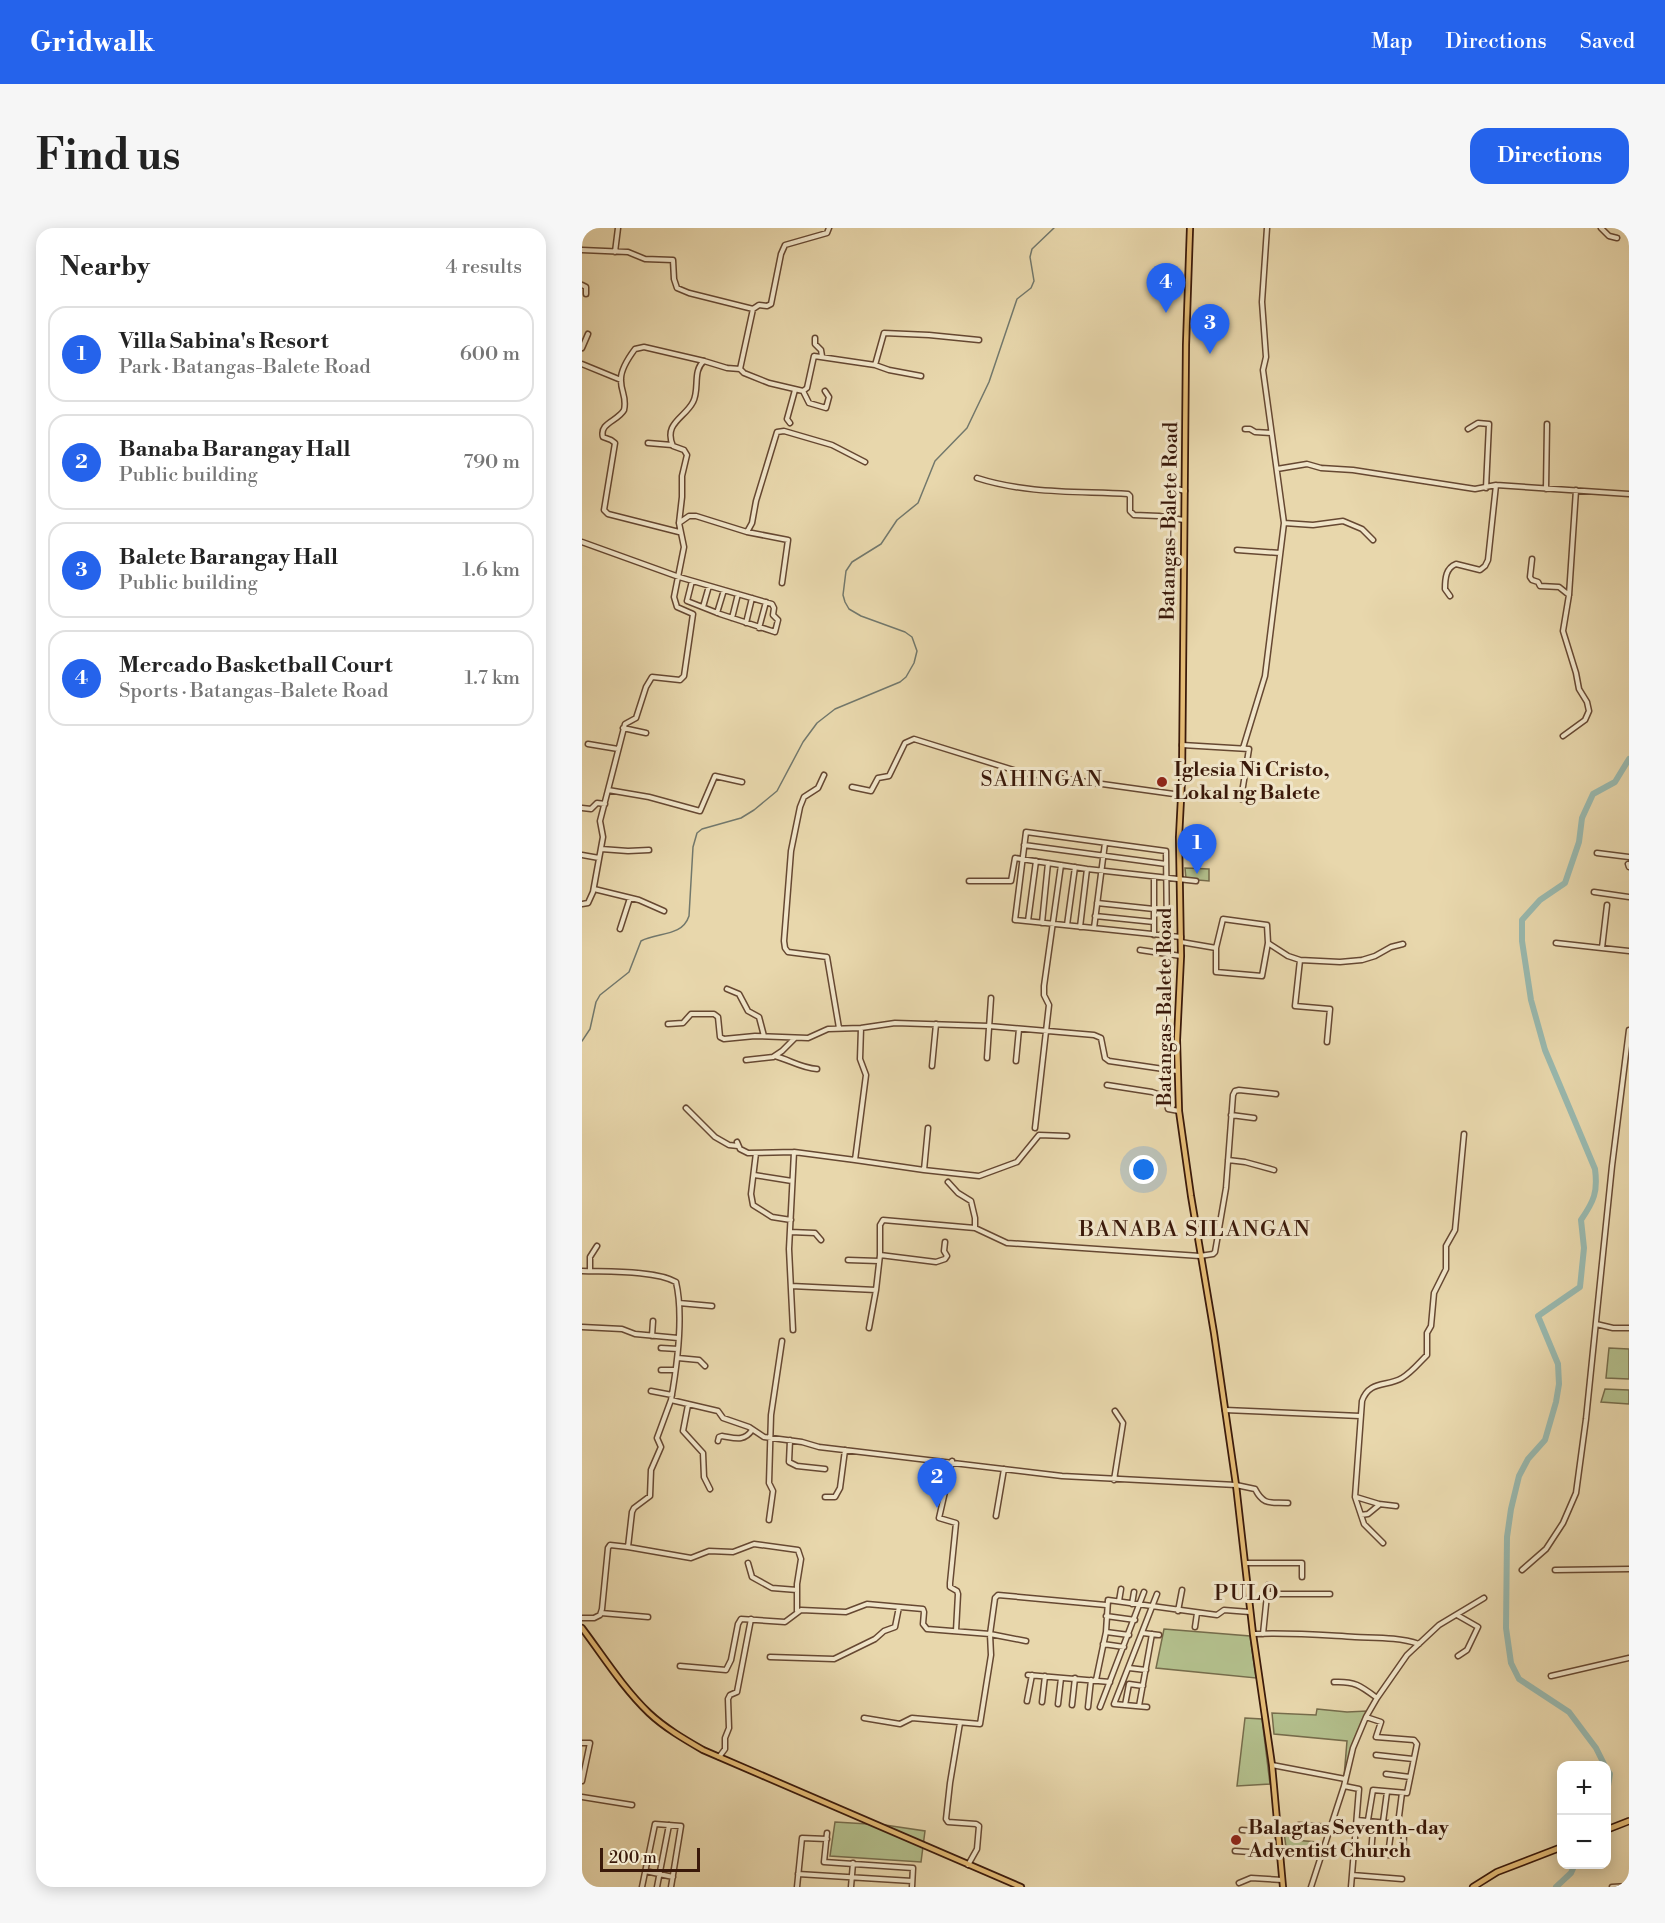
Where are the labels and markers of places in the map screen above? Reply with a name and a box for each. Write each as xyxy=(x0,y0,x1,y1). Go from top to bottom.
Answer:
pin: 4 xyxy=(1146,264,1186,313)
pin: 3 xyxy=(1190,304,1230,354)
place label: Iglesia Ni Cristo, Lokal ng Balete xyxy=(1174,758,1330,806)
marker: Iglesia Ni Cristo, Lokal ng Balete xyxy=(1155,775,1169,789)
pin: 1 xyxy=(1178,824,1216,874)
pin: 2 xyxy=(918,1458,956,1508)
place label: Balagtas Seventh-day Adventist Church xyxy=(1247,1816,1450,1864)
marker: Balagtas Seventh-day Adventist Church xyxy=(1229,1833,1243,1847)

